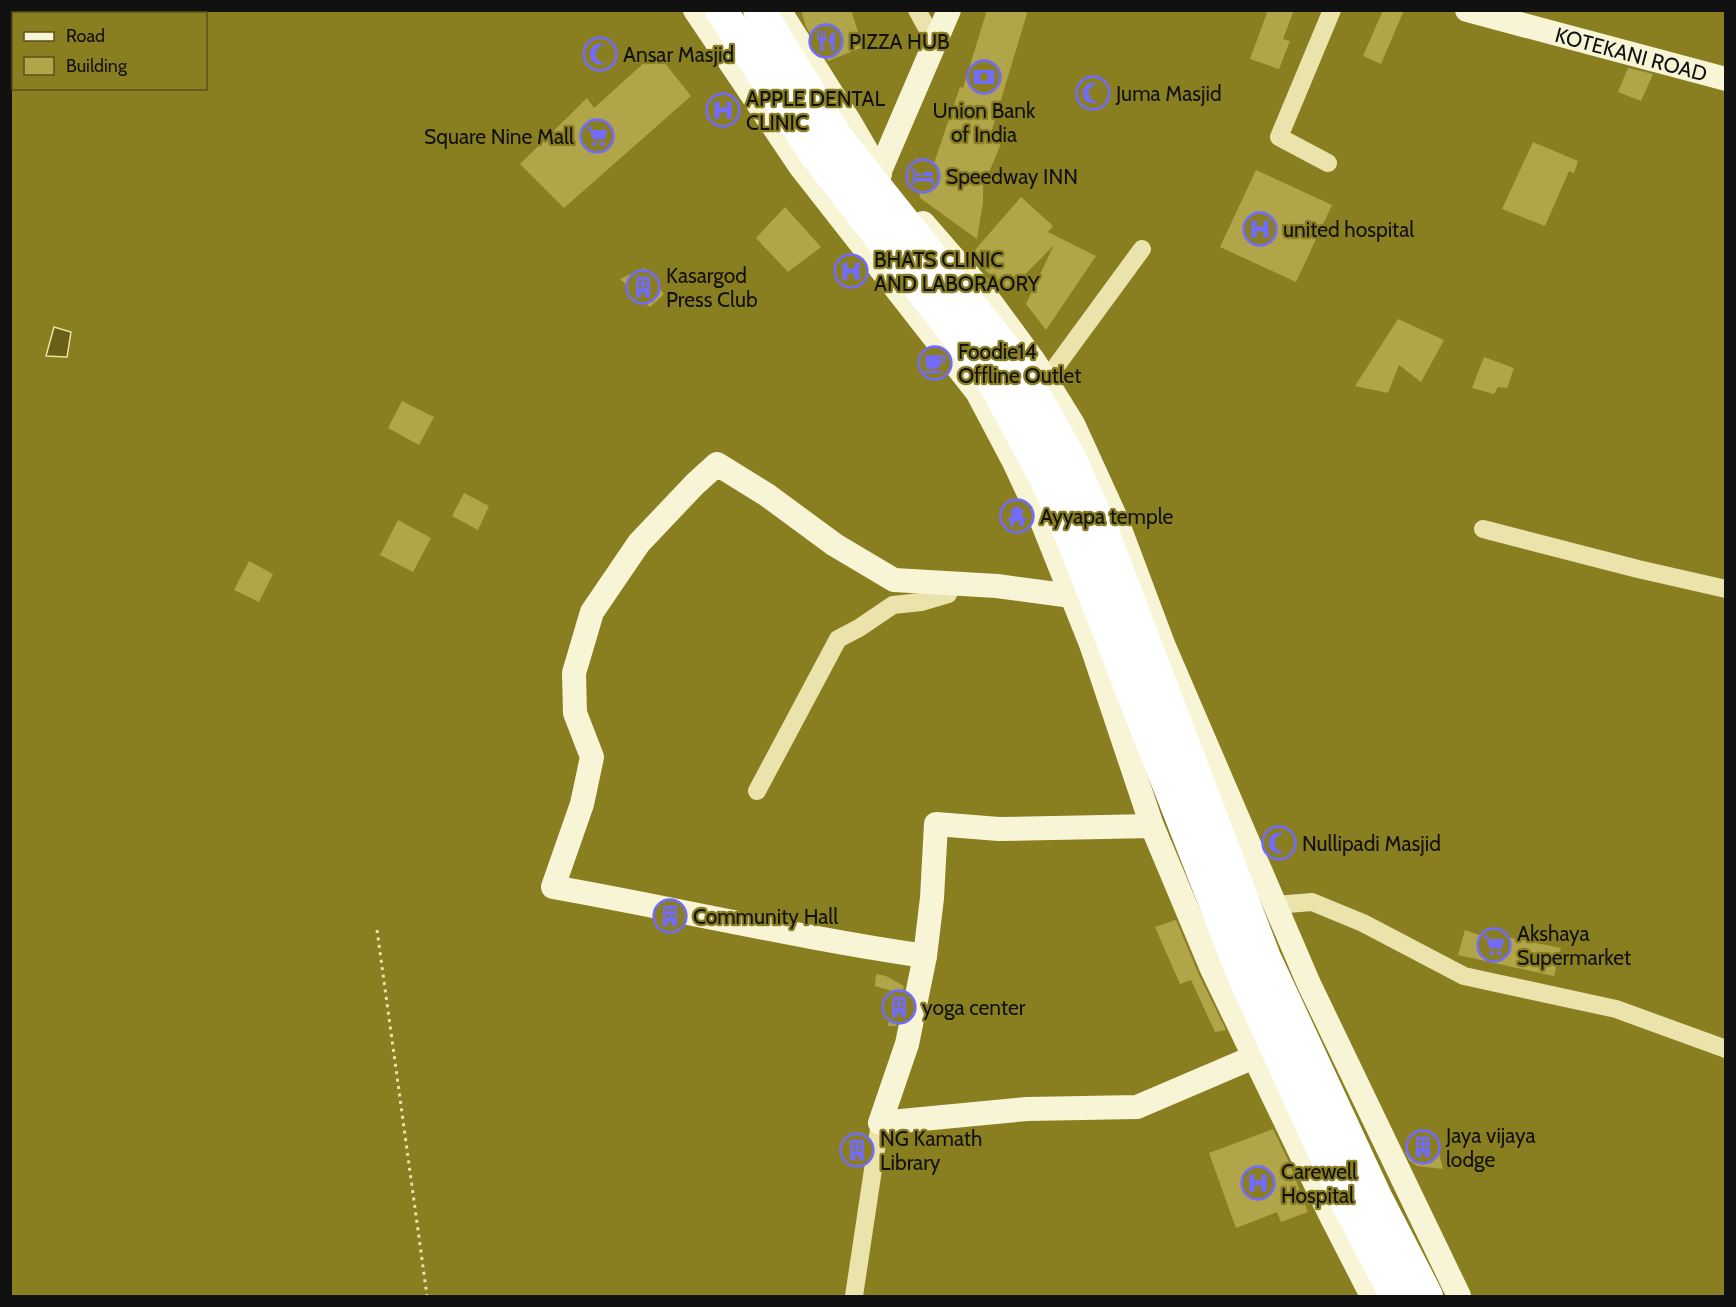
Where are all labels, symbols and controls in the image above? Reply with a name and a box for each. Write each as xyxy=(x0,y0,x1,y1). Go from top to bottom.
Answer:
legend xyxy=(12,12,207,90)
street label: KOTEKANI ROAD xyxy=(1552,22,1710,86)
restaurant icon: PIZZA HUB xyxy=(808,23,844,59)
text: Road xyxy=(66,25,105,47)
place label: PIZZA HUB xyxy=(849,29,950,54)
mosque icon: Ansar Masjid xyxy=(582,36,618,72)
place label: Ansar Masjid xyxy=(623,42,734,68)
text: Building xyxy=(66,55,128,77)
bank icon: Union Bank of India xyxy=(966,59,1002,95)
mosque icon: Juma Masjid xyxy=(1075,75,1111,111)
place label: Juma Masjid xyxy=(1115,81,1222,107)
place label: APPLE DENTAL CLINIC xyxy=(746,86,886,135)
hospital icon: APPLE DENTAL CLINIC xyxy=(705,92,741,128)
place label: Union Bank of India xyxy=(933,98,1036,147)
supermarket icon: Square Nine Mall xyxy=(579,118,615,154)
place label: Square Nine Mall xyxy=(424,124,574,149)
hotel icon: Speedway INN xyxy=(905,158,941,194)
place label: Speedway INN xyxy=(946,164,1078,189)
hospital icon: united hospital xyxy=(1242,211,1278,247)
place label: united hospital xyxy=(1283,217,1414,242)
place label: BHATS CLINIC AND LABORAORY xyxy=(874,247,1041,296)
hospital icon: BHATS CLINIC AND LABORAORY xyxy=(833,253,869,289)
place label: Kasargod Press Club xyxy=(666,263,758,312)
building icon: Kasargod Press Club xyxy=(625,269,661,305)
place label: Foodie14 Offline Outlet xyxy=(958,339,1081,388)
cafe icon: Foodie14 Offline Outlet xyxy=(917,345,953,381)
temple icon: Ayyapa temple xyxy=(999,498,1035,534)
place label: Ayyapa temple xyxy=(1040,504,1173,529)
mosque icon: Nullipadi Masjid xyxy=(1261,825,1297,861)
place label: Nullipadi Masjid xyxy=(1302,831,1441,857)
building icon: Community Hall xyxy=(652,898,688,934)
place label: Community Hall xyxy=(693,904,838,929)
place label: Akshaya Supermarket xyxy=(1517,921,1631,970)
supermarket icon: Akshaya Supermarket xyxy=(1476,927,1512,963)
building icon: yoga center xyxy=(881,989,917,1025)
place label: yoga center xyxy=(922,995,1026,1020)
place label: Jaya vijaya lodge xyxy=(1445,1123,1536,1172)
place label: NG Kamath Library xyxy=(880,1126,982,1175)
building icon: Jaya vijaya lodge xyxy=(1405,1129,1441,1165)
building icon: NG Kamath Library xyxy=(839,1132,875,1168)
place label: Carewell Hospital xyxy=(1281,1159,1357,1208)
hospital icon: Carewell Hospital xyxy=(1240,1165,1276,1201)

